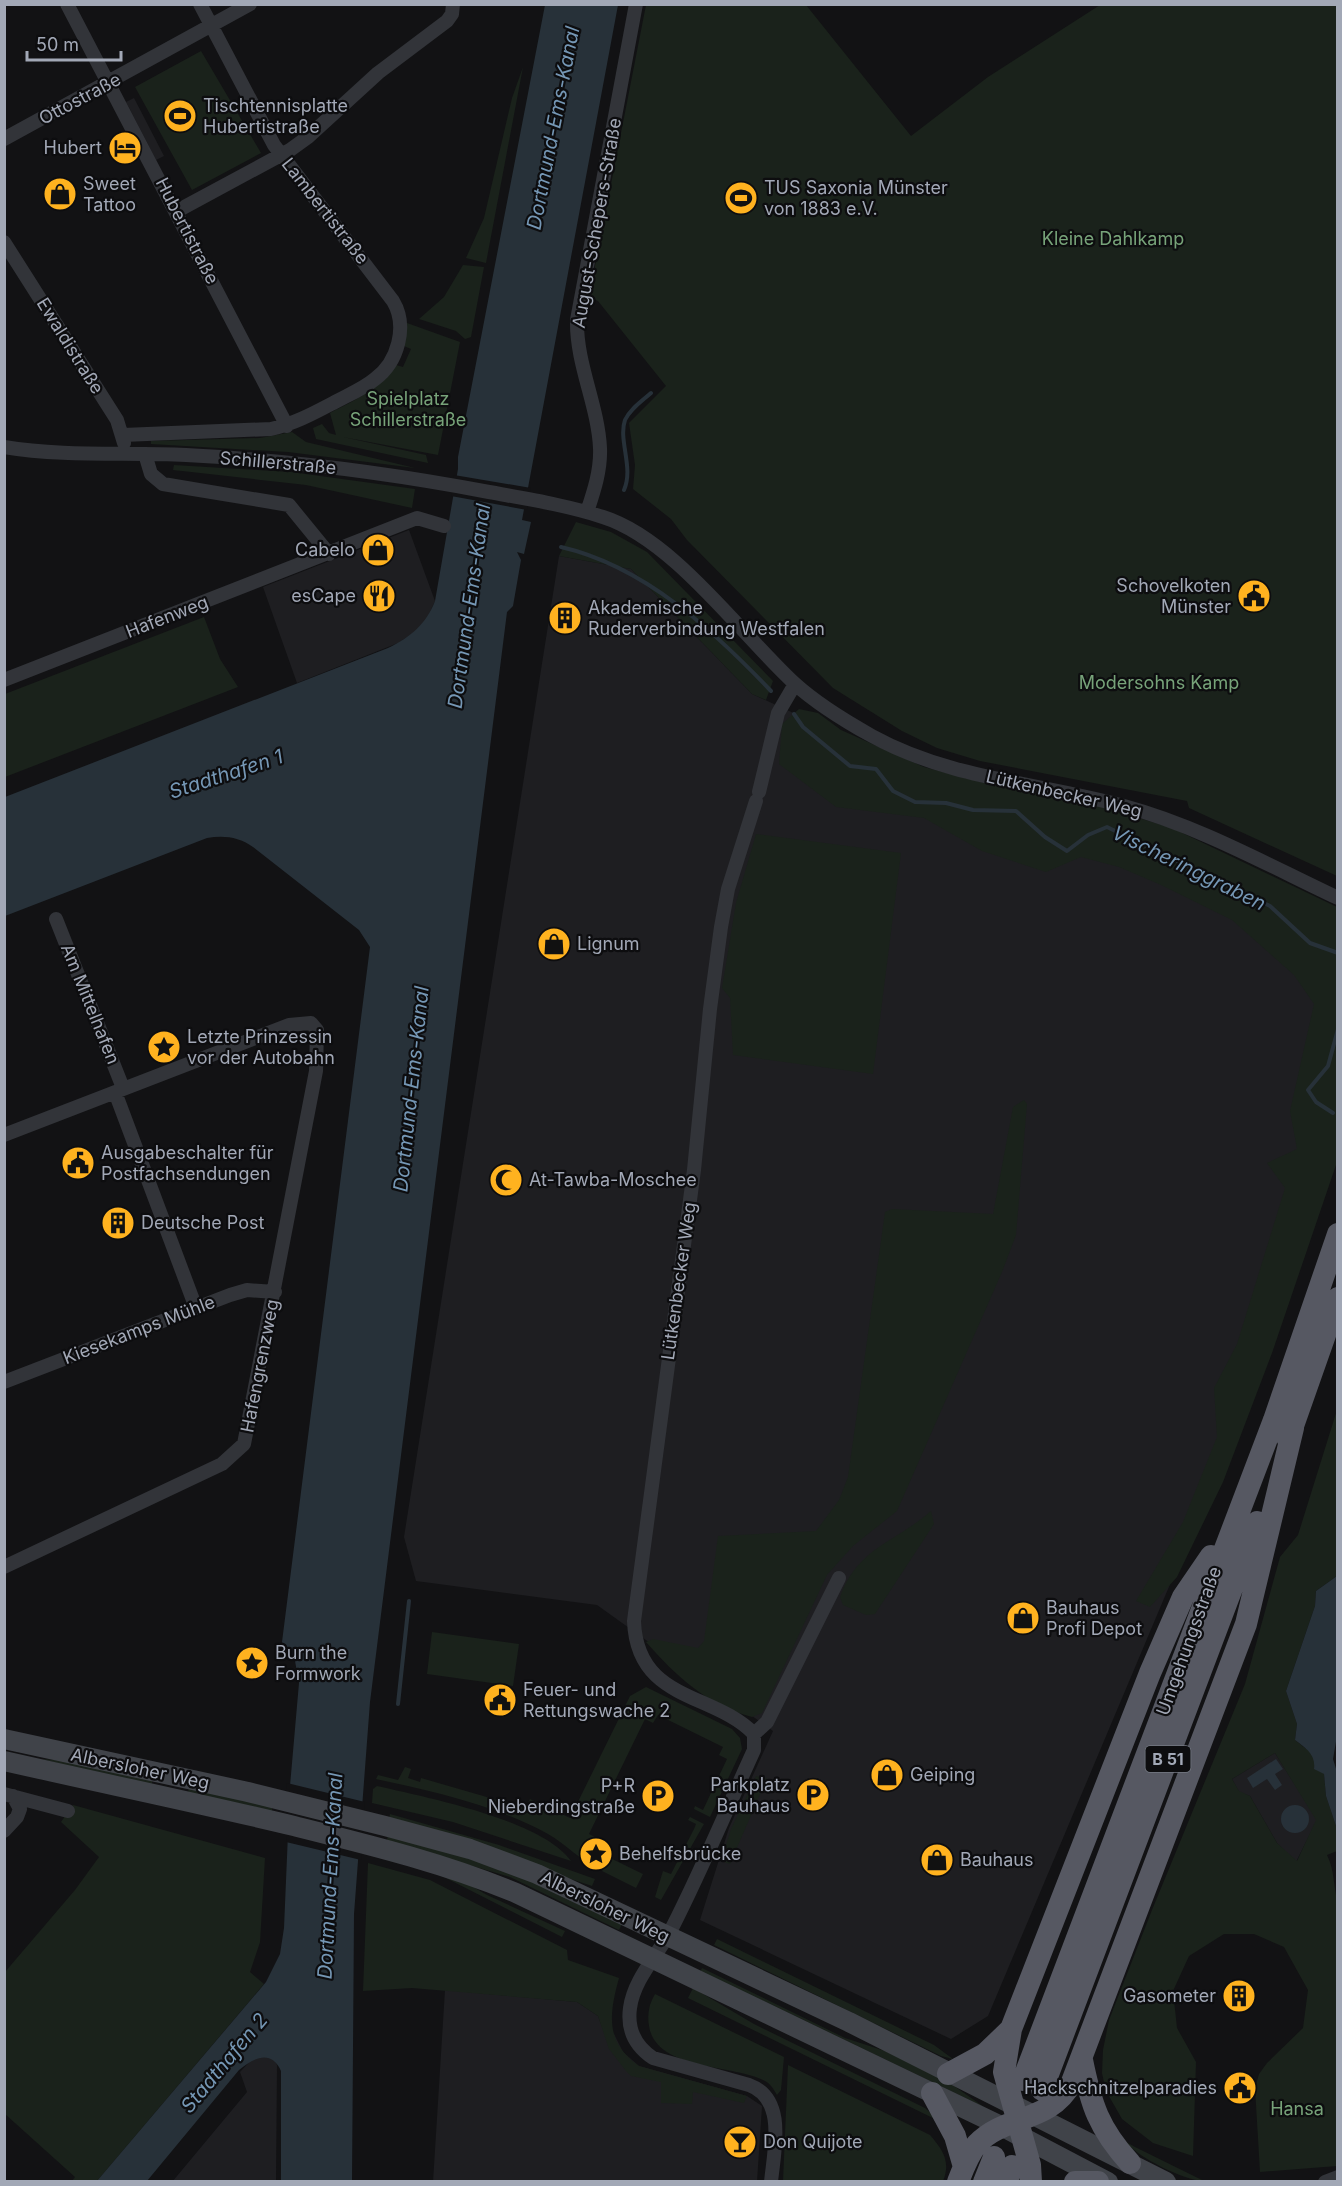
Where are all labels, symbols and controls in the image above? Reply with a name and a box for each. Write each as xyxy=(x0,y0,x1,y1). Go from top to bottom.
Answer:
scale bar xyxy=(27,24,122,62)
water label: Dortmund-Ems-Kanal xyxy=(522,24,585,232)
text: 50 m xyxy=(36,34,79,55)
street label: Ottostraße xyxy=(35,68,124,129)
place label: Tischtennisplatte Hubertistraße xyxy=(203,95,348,137)
sports icon: Tischtennisplatte Hubertistraße xyxy=(162,98,198,134)
street label: August-Schepers-Straße xyxy=(568,116,625,330)
hotel icon: Hubert xyxy=(107,130,143,166)
place label: Hubert xyxy=(44,137,102,158)
street label: Lambertistraße xyxy=(277,154,373,268)
place label: Sweet Tattoo xyxy=(83,173,136,215)
street label: Hubertistraße xyxy=(152,174,223,288)
shop icon: Sweet Tattoo xyxy=(42,176,78,212)
place label: TUS Saxonia Münster von 1883 e.V. xyxy=(764,177,948,219)
sports icon: TUS Saxonia Münster von 1883 e.V. xyxy=(723,180,759,216)
park label: Kleine Dahlkamp xyxy=(1042,228,1184,249)
street label: Ewaldistraße xyxy=(33,294,108,398)
park label: Spielplatz Schillerstraße xyxy=(350,388,466,430)
street label: Schillerstraße xyxy=(219,447,337,478)
water label: Dortmund-Ems-Kanal xyxy=(443,502,495,710)
shop icon: Cabelo xyxy=(360,532,396,568)
place label: Cabelo xyxy=(295,539,355,560)
place label: Schovelkoten Münster xyxy=(1116,575,1231,617)
restaurant icon: esCape xyxy=(361,578,397,614)
public building icon: Schovelkoten Münster xyxy=(1236,578,1272,614)
place label: esCape xyxy=(291,585,356,606)
street label: Hafenweg xyxy=(123,591,211,642)
place label: Akademische Ruderverbindung Westfalen xyxy=(588,597,825,639)
building icon: Akademische Ruderverbindung Westfalen xyxy=(547,600,583,636)
park label: Modersohns Kamp xyxy=(1079,672,1239,693)
water label: Stadthafen 1 xyxy=(166,744,286,804)
street label: Lütkenbecker Weg xyxy=(984,765,1144,822)
water label: Vischeringgraben xyxy=(1108,820,1270,916)
shop icon: Lignum xyxy=(536,926,572,962)
place label: Lignum xyxy=(577,933,640,954)
street label: Am Mittelhafen xyxy=(57,941,124,1067)
water label: Dortmund-Ems-Kanal xyxy=(388,985,434,1193)
place label: Letzte Prinzessin vor der Autobahn xyxy=(187,1026,335,1068)
place icon: Letzte Prinzessin vor der Autobahn xyxy=(146,1029,182,1065)
place label: Ausgabeschalter für Postfachsendungen xyxy=(101,1142,274,1184)
public building icon: Ausgabeschalter für Postfachsendungen xyxy=(60,1145,96,1181)
mosque icon: At-Tawba-Moschee xyxy=(488,1162,524,1198)
place label: At-Tawba-Moschee xyxy=(529,1169,697,1190)
street label: Lütkenbecker Weg xyxy=(657,1201,700,1361)
building icon: Deutsche Post xyxy=(100,1205,136,1241)
place label: Deutsche Post xyxy=(141,1212,265,1233)
street label: Kiesekamps Mühle xyxy=(60,1291,218,1368)
street label: Hafengrenzweg xyxy=(236,1298,283,1434)
street label: Umgehungsstraße xyxy=(1152,1563,1225,1718)
place label: Bauhaus Profi Depot xyxy=(1046,1597,1142,1639)
shop icon: Bauhaus Profi Depot xyxy=(1005,1600,1041,1636)
place label: Burn the Formwork xyxy=(275,1642,361,1684)
place icon: Burn the Formwork xyxy=(234,1645,270,1681)
place label: Feuer- und Rettungswache 2 xyxy=(523,1679,670,1721)
public building icon: Feuer- und Rettungswache 2 xyxy=(482,1682,518,1718)
street label: Albersloher Weg xyxy=(69,1744,211,1793)
road number: B 51 xyxy=(1146,1746,1190,1772)
shop icon: Geiping xyxy=(869,1757,905,1793)
place label: Geiping xyxy=(910,1764,975,1785)
water label: Dortmund-Ems-Kanal xyxy=(313,1772,347,1980)
place label: Parkplatz Bauhaus xyxy=(710,1774,790,1816)
place label: P+R Nieberdingstraße xyxy=(488,1775,635,1817)
parking icon: Parkplatz Bauhaus xyxy=(795,1777,831,1813)
parking icon: P+R Nieberdingstraße xyxy=(640,1778,676,1814)
place icon: Behelfsbrücke xyxy=(578,1836,614,1872)
shop icon: Bauhaus xyxy=(919,1842,955,1878)
place label: Behelfsbrücke xyxy=(619,1843,741,1864)
place label: Bauhaus xyxy=(960,1849,1033,1870)
street label: Albersloher Weg xyxy=(537,1866,673,1947)
building icon: Gasometer xyxy=(1221,1978,1257,2014)
place label: Gasometer xyxy=(1123,1985,1216,2006)
water label: Stadthafen 2 xyxy=(175,2008,273,2118)
public building icon: Hackschnitzelparadies xyxy=(1222,2070,1258,2106)
place label: Hackschnitzelparadies xyxy=(1024,2077,1217,2098)
park label: Hansa xyxy=(1270,2098,1324,2119)
bar icon: Don Quijote xyxy=(722,2124,758,2160)
place label: Don Quijote xyxy=(763,2131,863,2152)

